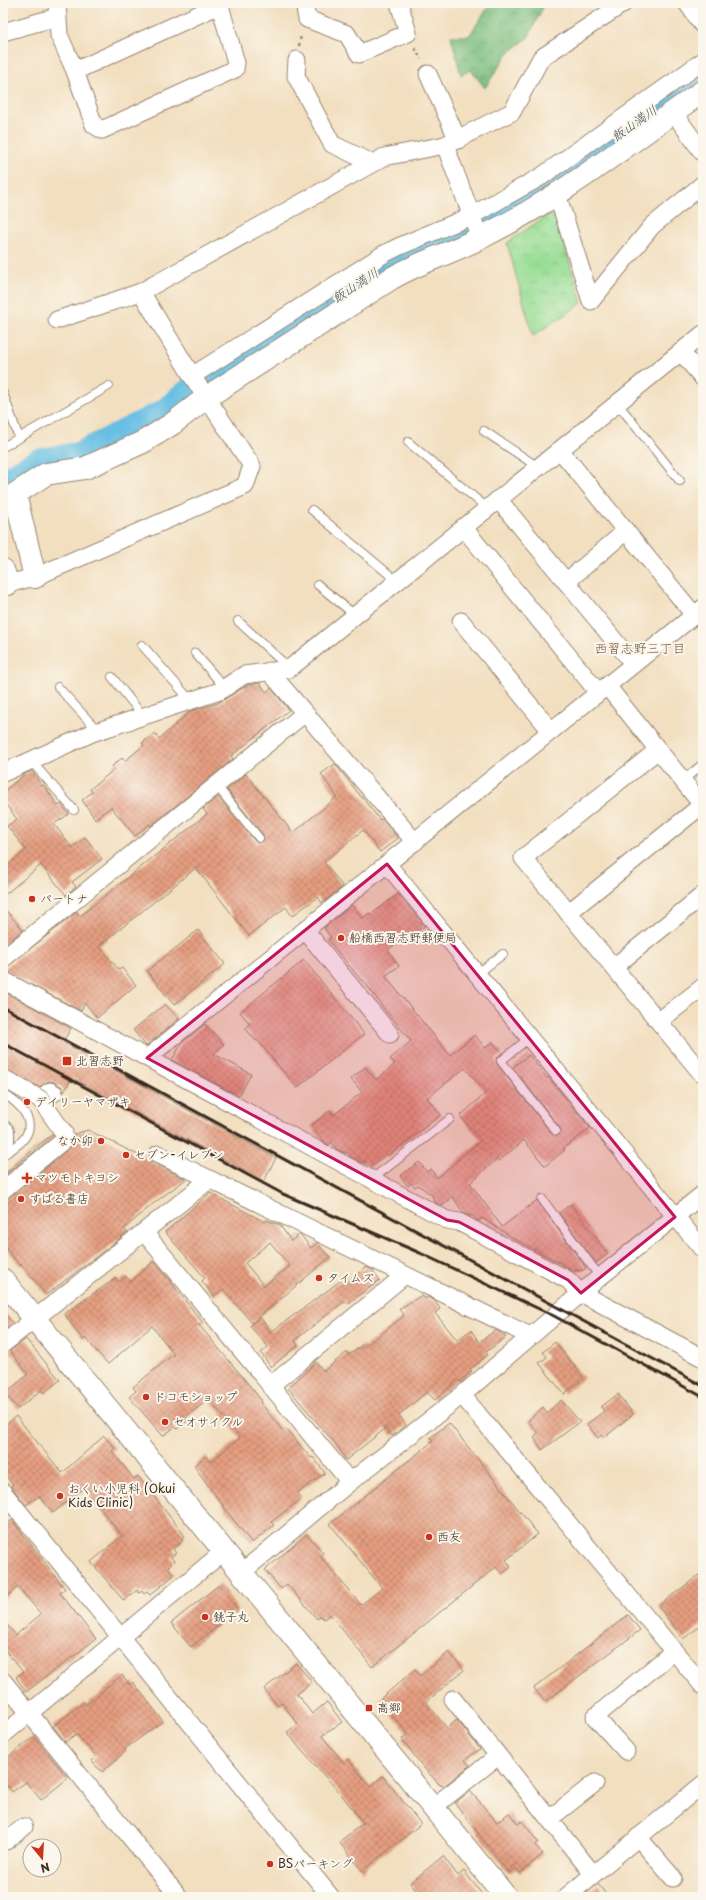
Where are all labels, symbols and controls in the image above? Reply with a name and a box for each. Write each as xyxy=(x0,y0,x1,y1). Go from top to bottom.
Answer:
water label: 飯山満川 xyxy=(607,100,660,145)
water label: 飯山満川 xyxy=(328,262,382,307)
district label: 西習志野三丁目 xyxy=(594,638,686,657)
place label: パートナ xyxy=(40,889,88,907)
marker: パートナ xyxy=(27,894,37,904)
place label: 船橋西習志野郵便局 xyxy=(349,928,457,946)
marker: 船橋西習志野郵便局 xyxy=(336,933,346,943)
place label: 北習志野 xyxy=(76,1051,124,1069)
marker: 北習志野 xyxy=(61,1055,73,1067)
place label: デイリーヤマザキ xyxy=(35,1092,131,1110)
marker: デイリーヤマザキ xyxy=(22,1097,32,1107)
place label: なか卯 xyxy=(57,1131,93,1149)
marker: なか卯 xyxy=(96,1136,106,1146)
place label: セブン-イレブン xyxy=(134,1145,224,1163)
marker: セブン-イレブン xyxy=(121,1150,131,1160)
place label: マツモトキヨシ xyxy=(35,1168,119,1186)
marker: マツモトキヨシ xyxy=(22,1173,32,1183)
place label: すばる書店 xyxy=(29,1189,89,1207)
marker: すばる書店 xyxy=(16,1194,26,1204)
place label: タイムズ xyxy=(327,1268,374,1286)
marker: タイムズ xyxy=(314,1273,324,1283)
place label: ドコモショップ xyxy=(154,1387,238,1405)
marker: ドコモショップ xyxy=(141,1392,151,1402)
place label: セオサイクル xyxy=(173,1412,243,1430)
marker: セオサイクル xyxy=(160,1417,170,1427)
place label: おくい小児科 (Okui Kids Clinic) xyxy=(68,1479,175,1511)
marker: おくい小児科 (Okui Kids Clinic) xyxy=(55,1491,65,1501)
place label: 西友 xyxy=(437,1527,461,1545)
marker: 西友 xyxy=(424,1532,434,1542)
place label: 銚子丸 xyxy=(213,1607,249,1625)
marker: 銚子丸 xyxy=(200,1612,210,1622)
place label: 高郷 xyxy=(377,1698,401,1716)
marker: 高郷 xyxy=(364,1703,374,1713)
north arrow xyxy=(22,1838,62,1878)
place label: BSパーキング xyxy=(278,1854,353,1872)
text: N xyxy=(38,1859,52,1878)
marker: BSパーキング xyxy=(265,1859,275,1869)

